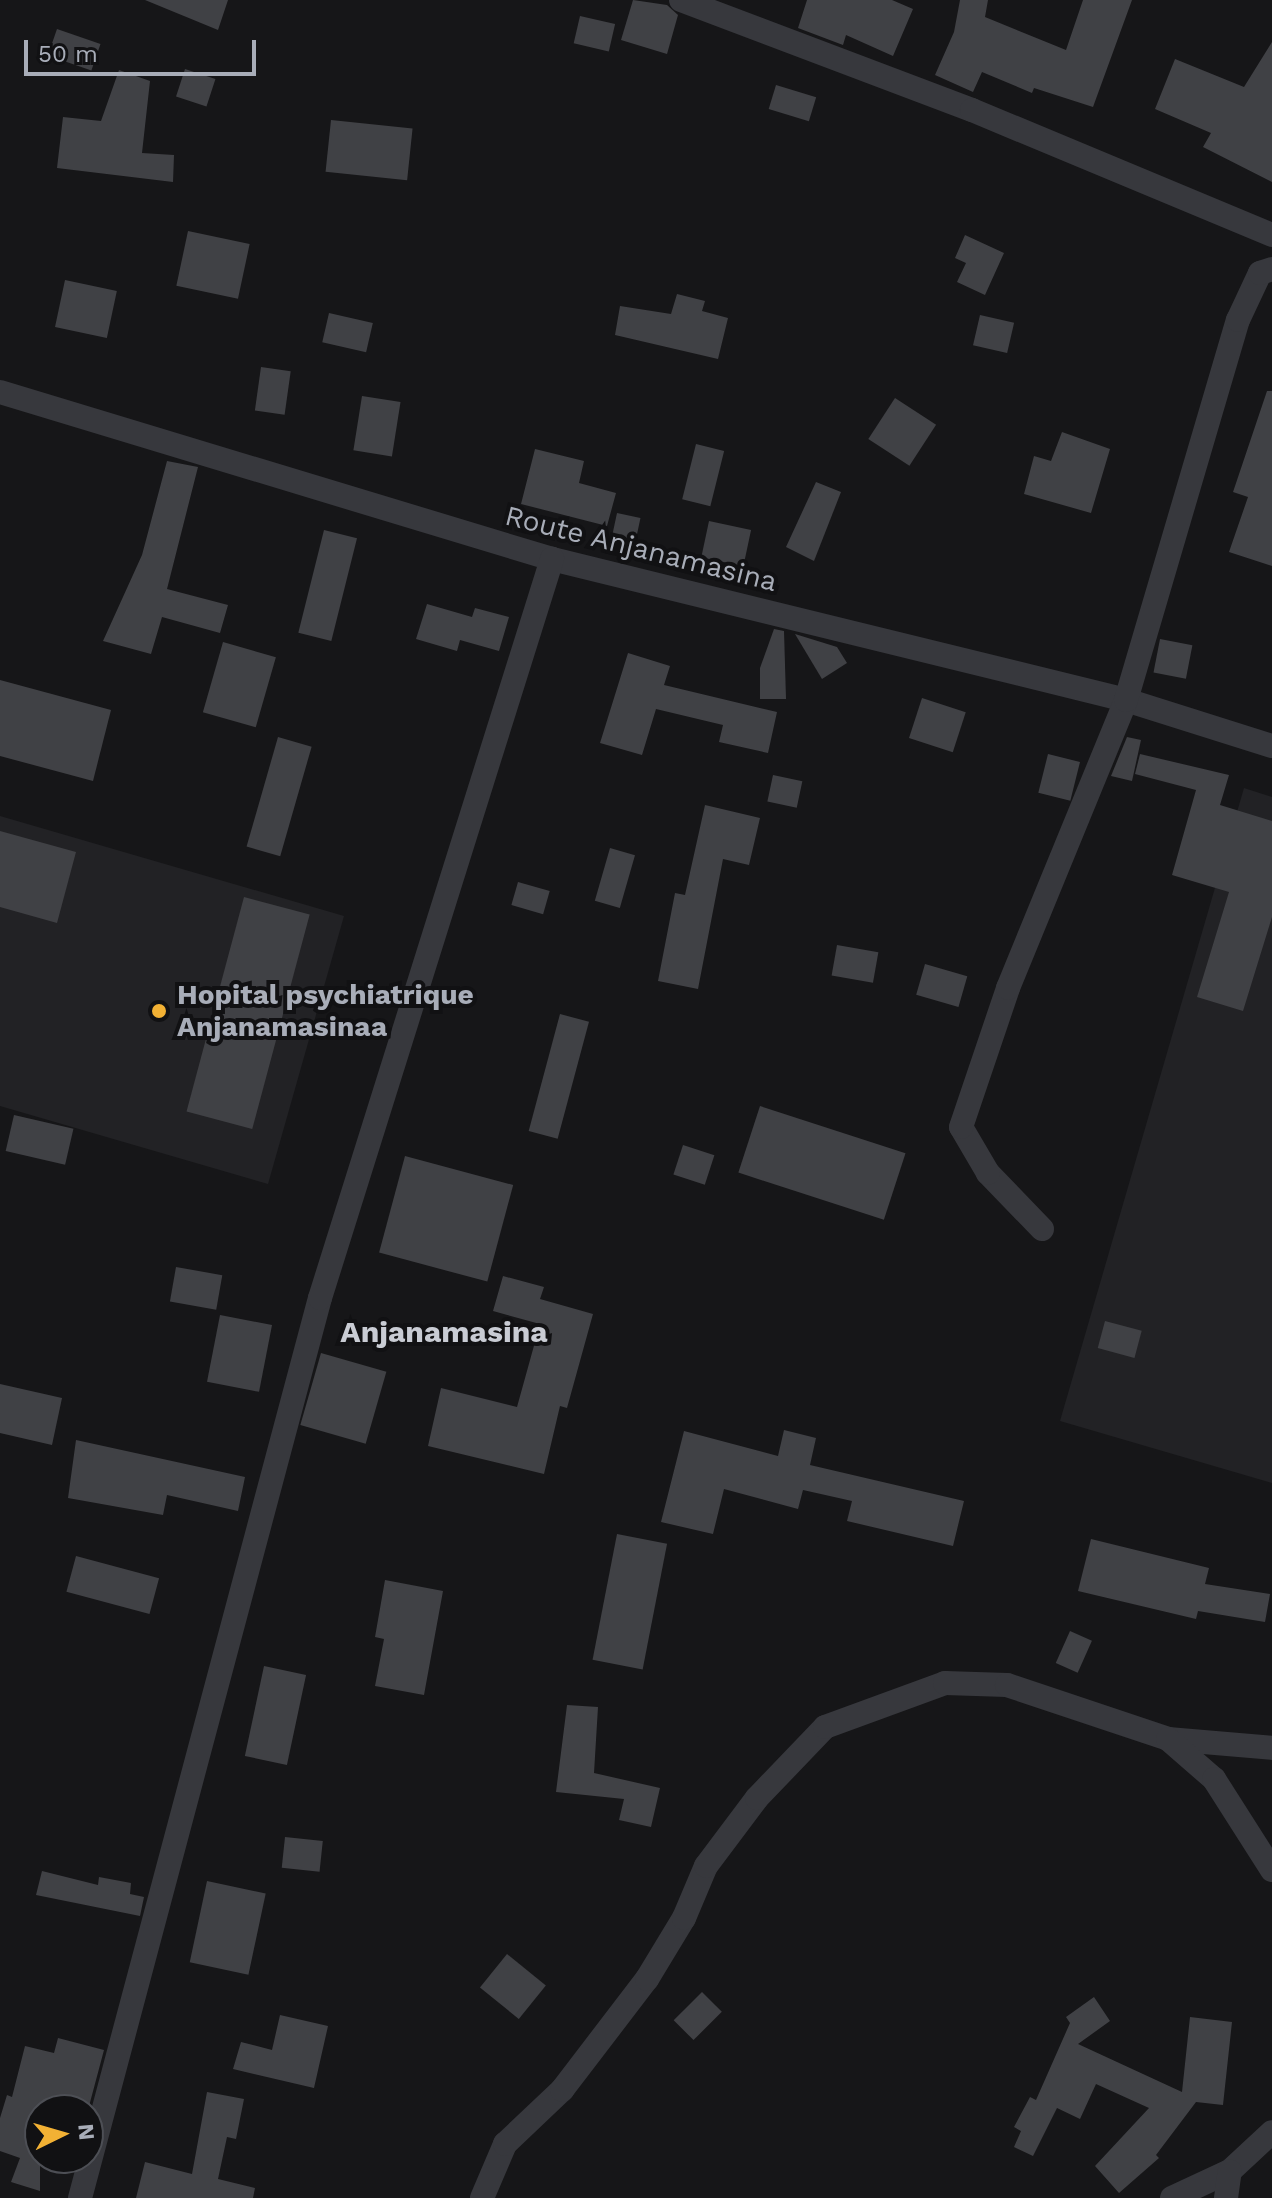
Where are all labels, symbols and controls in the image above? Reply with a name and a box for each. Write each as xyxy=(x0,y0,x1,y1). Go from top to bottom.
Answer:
scale bar xyxy=(28,24,260,74)
text: 50 m xyxy=(38,40,98,68)
street label: Route Anjanamasina xyxy=(501,499,781,599)
place label: Hopital psychiatrique Anjanamasinaa xyxy=(177,978,474,1044)
marker: Hopital psychiatrique Anjanamasinaa xyxy=(148,1000,170,1022)
district label: Anjanamasina xyxy=(340,1314,548,1350)
north arrow xyxy=(24,2094,104,2174)
text: N xyxy=(73,2123,100,2141)

